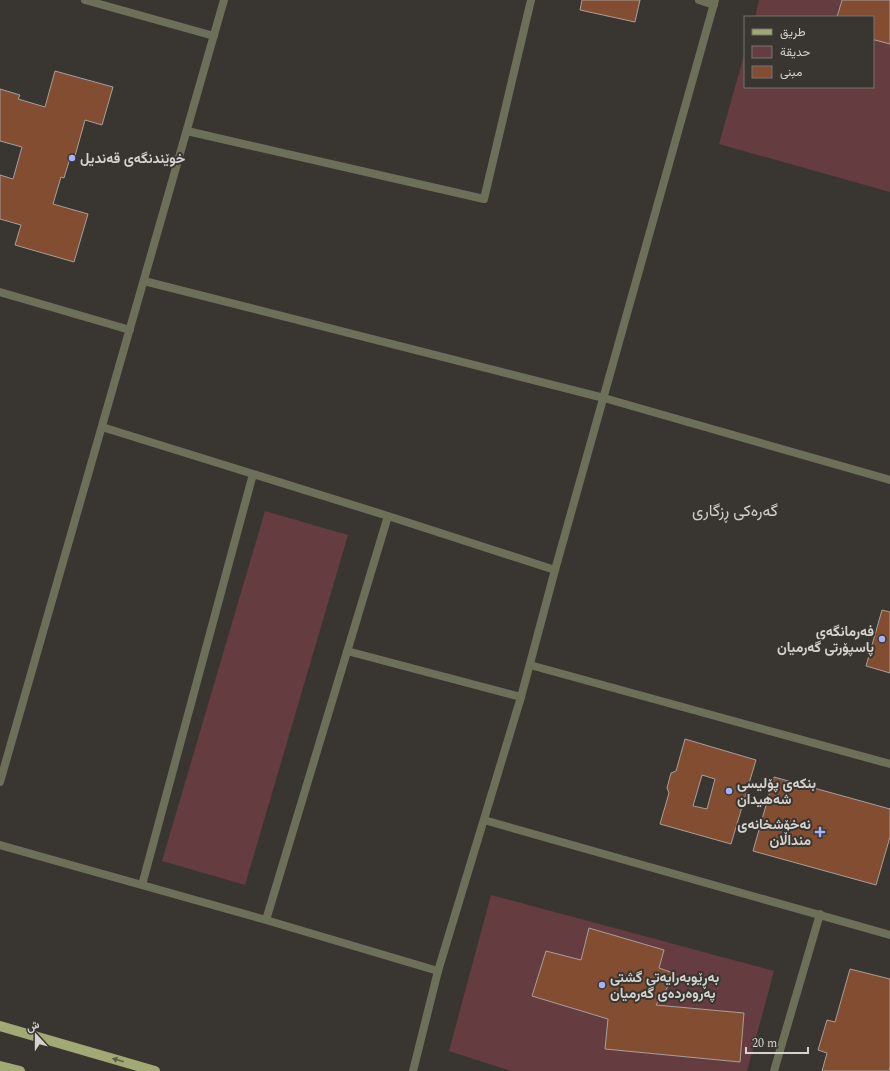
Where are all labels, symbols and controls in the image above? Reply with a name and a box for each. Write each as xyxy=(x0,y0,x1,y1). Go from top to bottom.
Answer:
legend xyxy=(744,16,874,88)
text: طريق xyxy=(780,23,806,42)
text: حديقة xyxy=(780,43,810,62)
text: مبنى xyxy=(780,63,802,82)
place label: خوێندنگەی قەندیل xyxy=(80,148,186,169)
marker: خوێندنگەی قەندیل xyxy=(67,153,77,163)
district label: گەرەکی ڕزگاری xyxy=(692,499,778,523)
place label: فەرمانگەی پاسپۆرتی گەرمیان xyxy=(777,621,874,658)
marker: فەرمانگەی پاسپۆرتی گەرمیان xyxy=(877,634,887,644)
place label: بنکەی پۆلیسی شەهیدان xyxy=(737,773,816,810)
marker: بنکەی پۆلیسی شەهیدان xyxy=(724,786,734,796)
place label: نەخۆشخانەی منداڵان xyxy=(737,814,811,851)
marker: نەخۆشخانەی منداڵان xyxy=(814,826,826,838)
place label: بەڕێوبەرایەتی گشتی پەروەردەی گەرمیان xyxy=(610,967,719,1004)
marker: بەڕێوبەرایەتی گشتی پەروەردەی گەرمیان xyxy=(597,980,607,990)
north arrow xyxy=(16,1015,56,1055)
text: ش xyxy=(23,1016,42,1036)
scale bar xyxy=(746,1029,808,1055)
text: 20 m xyxy=(752,1034,777,1053)
one-way arrow xyxy=(112,1057,124,1063)

